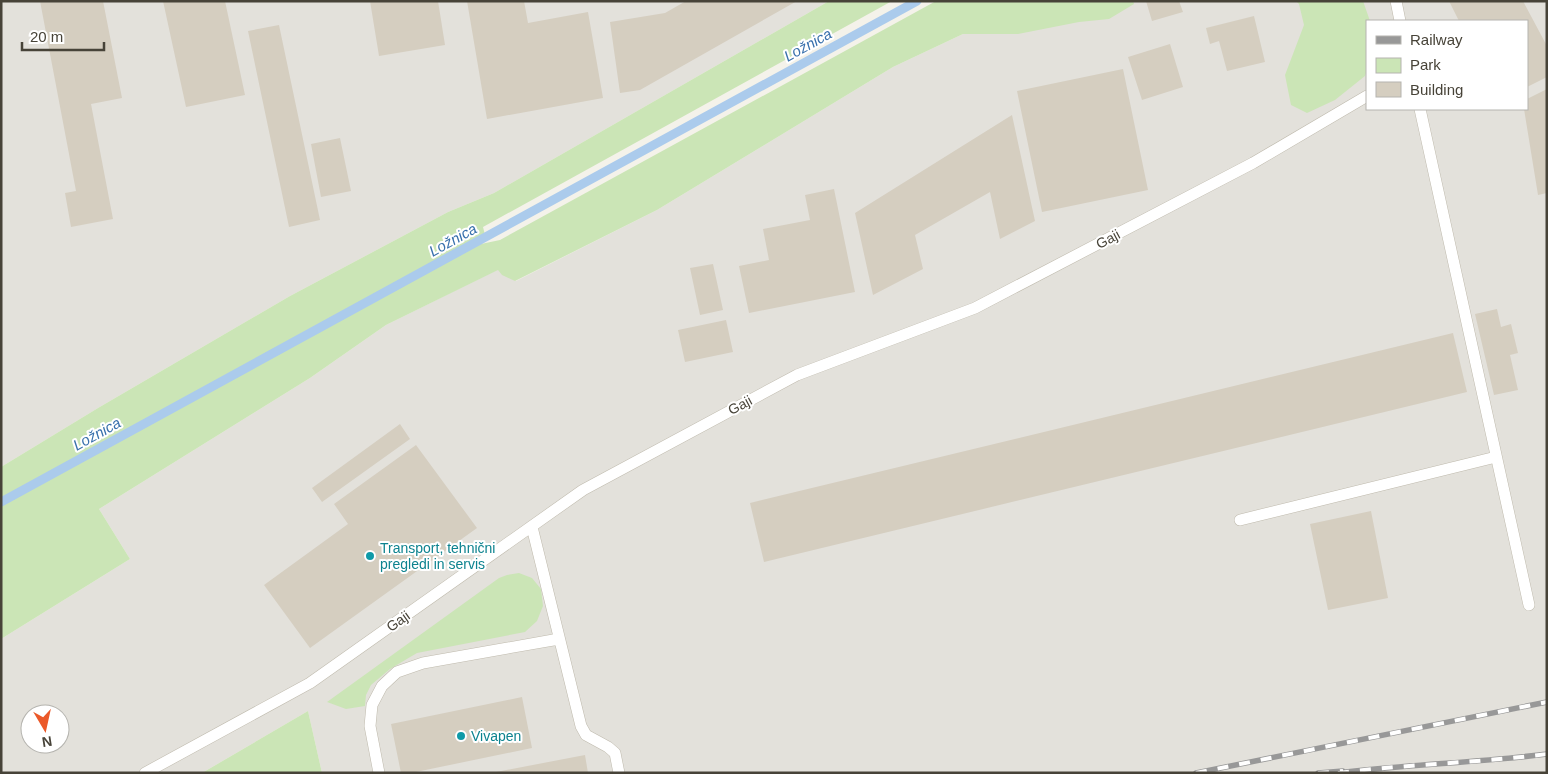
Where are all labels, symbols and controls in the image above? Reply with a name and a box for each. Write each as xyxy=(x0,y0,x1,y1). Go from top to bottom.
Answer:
scale bar xyxy=(22,20,105,52)
legend xyxy=(1366,20,1528,110)
water label: Ložnica xyxy=(781,25,834,65)
text: 20 m xyxy=(30,28,63,45)
text: Railway xyxy=(1410,31,1463,48)
text: Park xyxy=(1410,56,1441,73)
text: Building xyxy=(1410,81,1463,98)
water label: Ložnica xyxy=(426,220,479,260)
street label: Gaji xyxy=(1093,226,1123,252)
street label: Gaji xyxy=(725,392,755,418)
water label: Ložnica xyxy=(70,414,123,454)
place label: Transport, tehnični pregledi in servis xyxy=(380,540,495,572)
marker: Transport, tehnični pregledi in servis xyxy=(364,550,376,562)
street label: Gaji xyxy=(383,607,413,635)
north arrow xyxy=(20,704,70,754)
place label: Vivapen xyxy=(471,728,521,744)
marker: Vivapen xyxy=(455,730,467,742)
text: N xyxy=(41,733,53,751)

